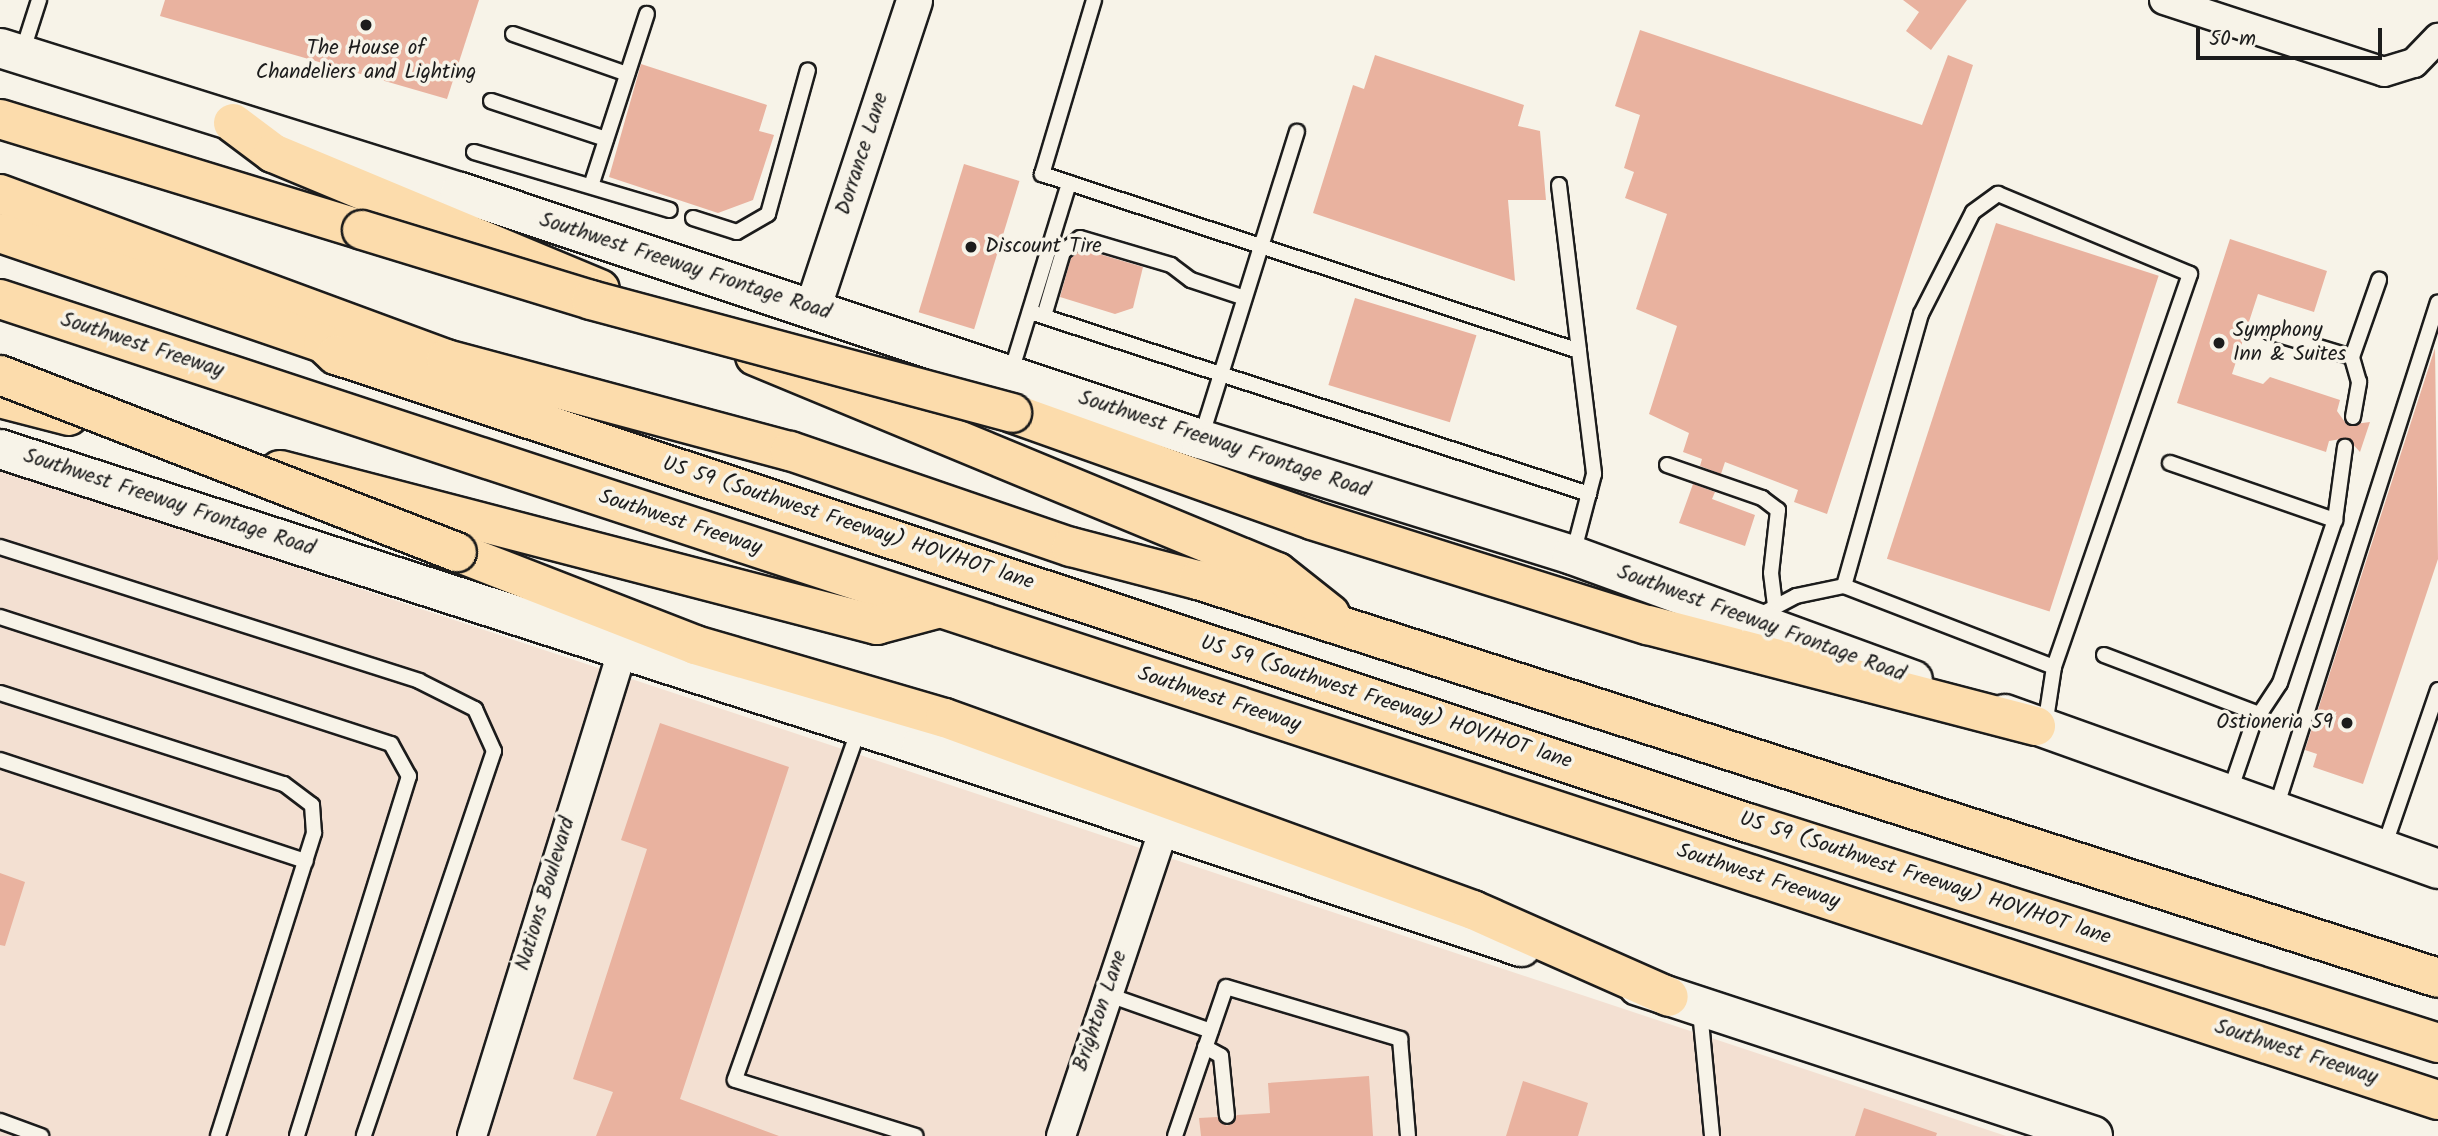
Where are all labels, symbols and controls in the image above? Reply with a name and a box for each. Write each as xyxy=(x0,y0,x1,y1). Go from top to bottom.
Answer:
scale bar xyxy=(2200,14,2386,58)
marker: The House of Chandeliers and Lighting xyxy=(358,17,374,33)
text: 50 m xyxy=(2209,23,2256,56)
place label: The House of Chandeliers and Lighting xyxy=(256,36,476,86)
street label: Dorrance Lane xyxy=(831,90,895,218)
street label: Southwest Freeway Frontage Road xyxy=(536,208,834,326)
place label: Discount Tire xyxy=(985,234,1102,260)
marker: Discount Tire xyxy=(963,239,979,255)
street label: Southwest Freeway xyxy=(57,308,227,384)
place label: Symphony Inn & Suites xyxy=(2233,318,2346,368)
marker: Symphony Inn & Suites xyxy=(2211,335,2227,351)
street label: Southwest Freeway Frontage Road xyxy=(1075,386,1373,504)
street label: Southwest Freeway Frontage Road xyxy=(20,444,318,562)
street label: US 59 (Southwest Freeway) HOV/HOT lane xyxy=(659,452,1037,596)
street label: Southwest Freeway xyxy=(595,485,765,561)
street label: Southwest Freeway Frontage Road xyxy=(1613,560,1909,688)
street label: US 59 (Southwest Freeway) HOV/HOT lane xyxy=(1197,631,1575,775)
street label: Southwest Freeway xyxy=(1134,662,1304,738)
place label: Ostioneria 59 xyxy=(2216,710,2333,736)
marker: Ostioneria 59 xyxy=(2339,715,2355,731)
street label: US 59 (Southwest Freeway) HOV/HOT lane xyxy=(1736,807,2114,951)
street label: Nations Boulevard xyxy=(511,814,581,974)
street label: Southwest Freeway xyxy=(1673,839,1843,915)
street label: Brighton Lane xyxy=(1069,947,1133,1075)
street label: Southwest Freeway xyxy=(2211,1015,2381,1091)

